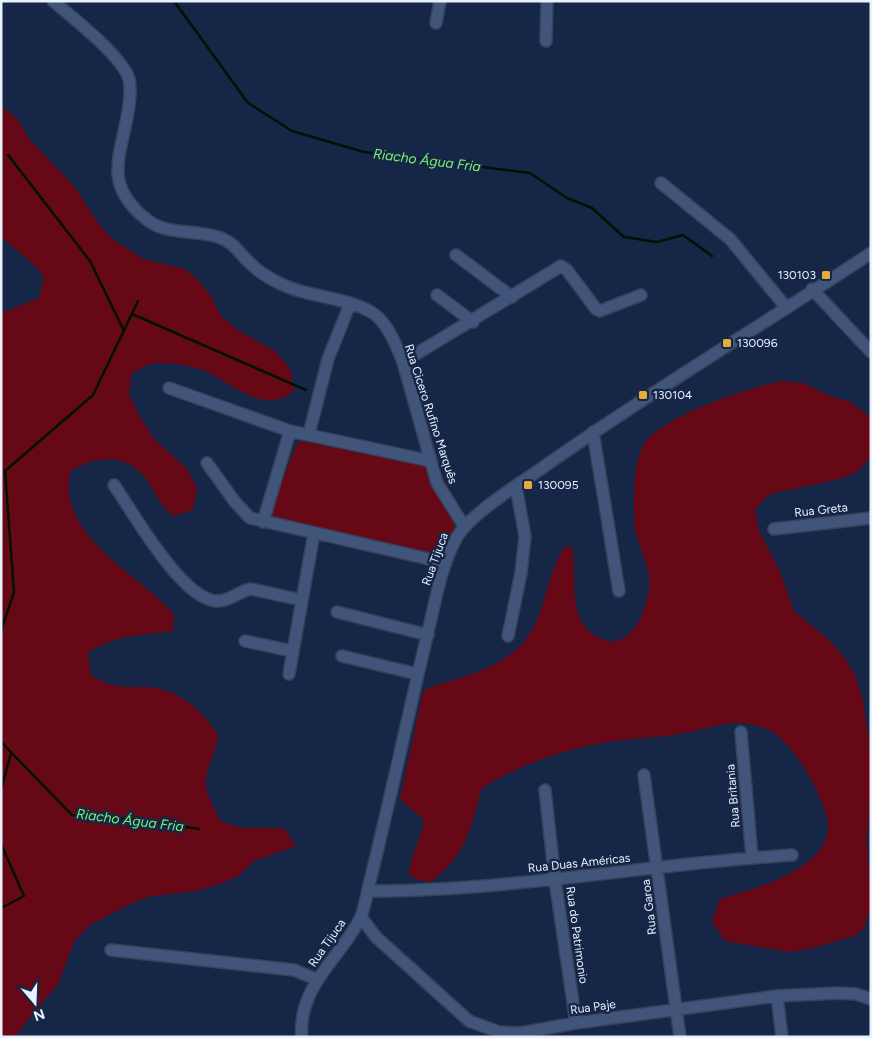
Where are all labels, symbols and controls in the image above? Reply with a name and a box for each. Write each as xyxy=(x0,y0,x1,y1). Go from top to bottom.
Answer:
water label: Riacho Água Fria xyxy=(372,145,482,176)
place label: 130103 xyxy=(778,268,816,282)
marker: 130103 xyxy=(820,269,832,281)
place label: 130096 xyxy=(737,336,778,350)
marker: 130096 xyxy=(721,337,733,349)
street label: Rua Cicero Rufino Marquês xyxy=(402,342,460,486)
place label: 130104 xyxy=(653,388,693,402)
marker: 130104 xyxy=(637,389,649,401)
place label: 130095 xyxy=(538,478,579,492)
marker: 130095 xyxy=(522,479,534,491)
street label: Rua Greta xyxy=(794,500,848,520)
street label: Rua Tijuca xyxy=(419,531,451,587)
street label: Rua Britania xyxy=(723,764,743,828)
water label: Riacho Água Fria xyxy=(75,805,185,836)
street label: Rua Duas Américas xyxy=(527,851,631,875)
street label: Rua Garoa xyxy=(639,879,659,935)
street label: Rua do Patrimonio xyxy=(563,885,591,985)
street label: Rua Tijuca xyxy=(305,916,349,970)
north arrow xyxy=(10,978,60,1028)
street label: Rua Paje xyxy=(569,997,617,1017)
text: N xyxy=(31,1005,47,1025)

